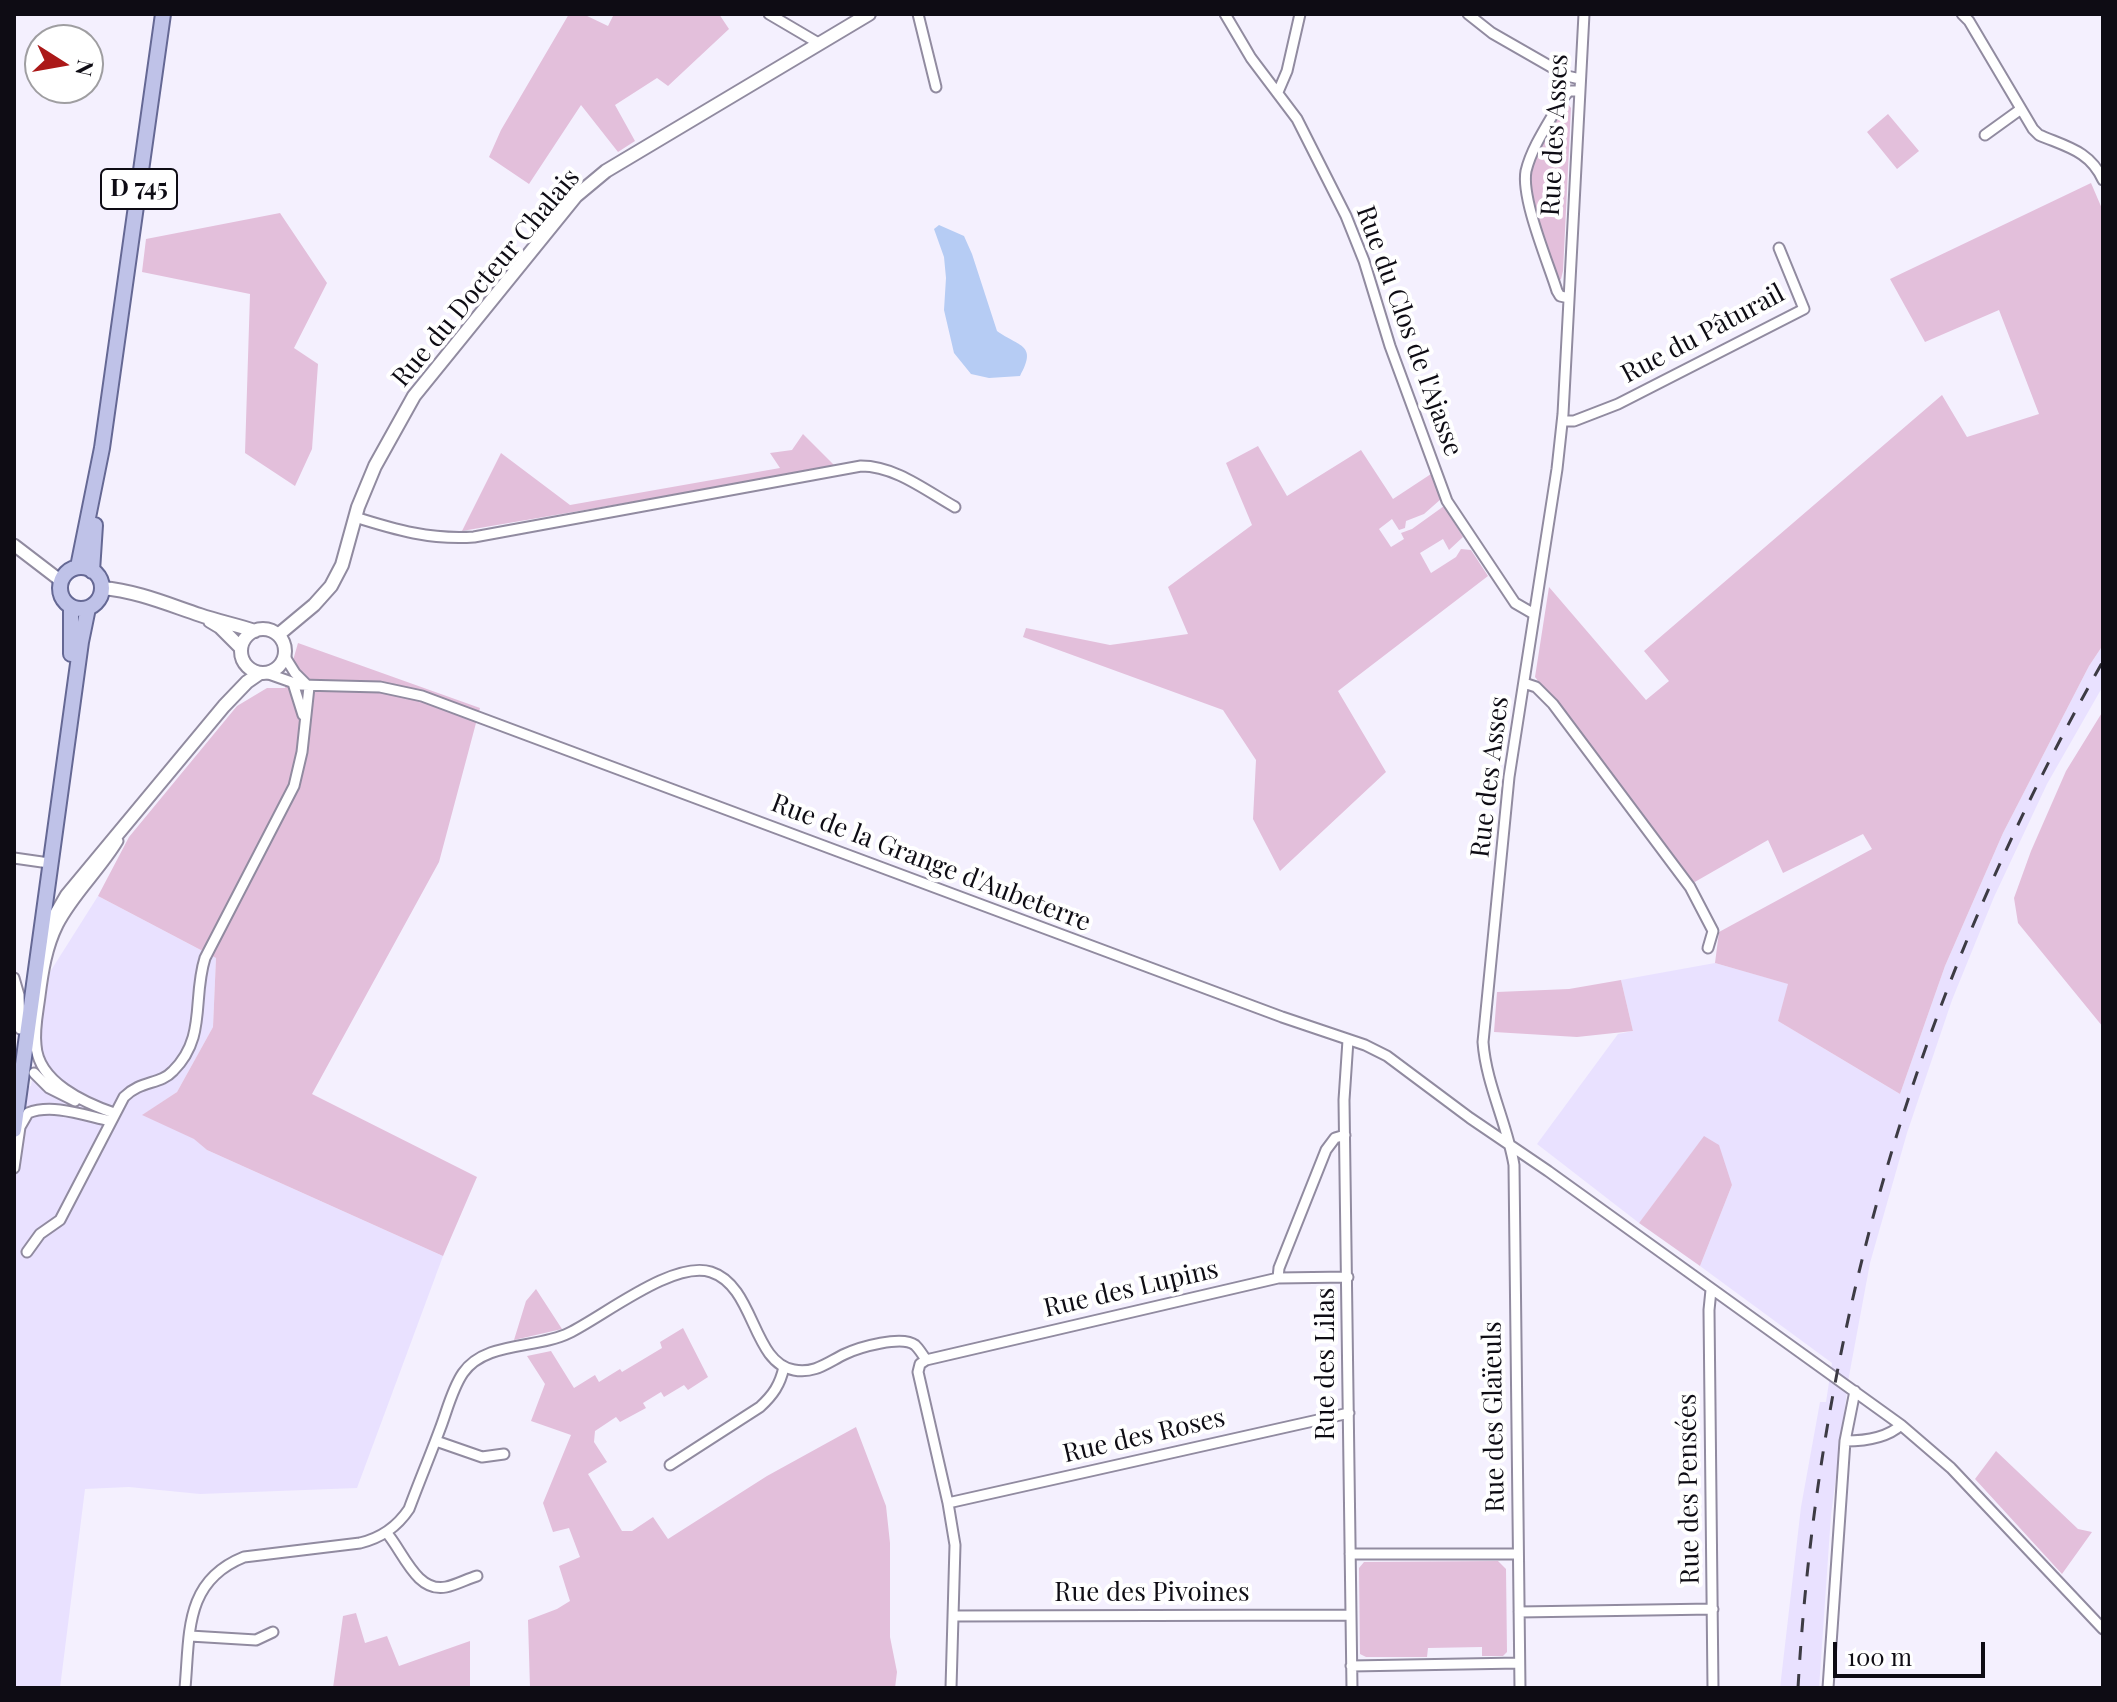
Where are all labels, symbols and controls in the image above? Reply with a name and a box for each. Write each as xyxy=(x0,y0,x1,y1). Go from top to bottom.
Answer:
north arrow xyxy=(24,24,104,104)
street label: Rue des Asses xyxy=(1535,53,1575,217)
text: N xyxy=(69,58,102,79)
street label: Rue du Docteur Chalais xyxy=(386,163,586,393)
road number: D 745 xyxy=(101,169,177,209)
street label: Rue du Clos de l'Ajasse xyxy=(1349,202,1469,460)
street label: Rue du Pâturail xyxy=(1616,278,1790,390)
street label: Rue des Asses xyxy=(1465,695,1515,859)
street label: Rue de la Grange d'Aubeterre xyxy=(767,788,1095,938)
street label: Rue des Lupins xyxy=(1041,1254,1221,1324)
street label: Rue des Lilas xyxy=(1310,1288,1342,1440)
street label: Rue des Glaïeuls xyxy=(1477,1321,1511,1513)
street label: Rue des Pensées xyxy=(1672,1393,1706,1585)
street label: Rue des Roses xyxy=(1060,1402,1228,1470)
street label: Rue des Pivoines xyxy=(1054,1577,1250,1609)
scale bar xyxy=(1837,1626,1989,1676)
text: 100 m xyxy=(1847,1640,1912,1672)

